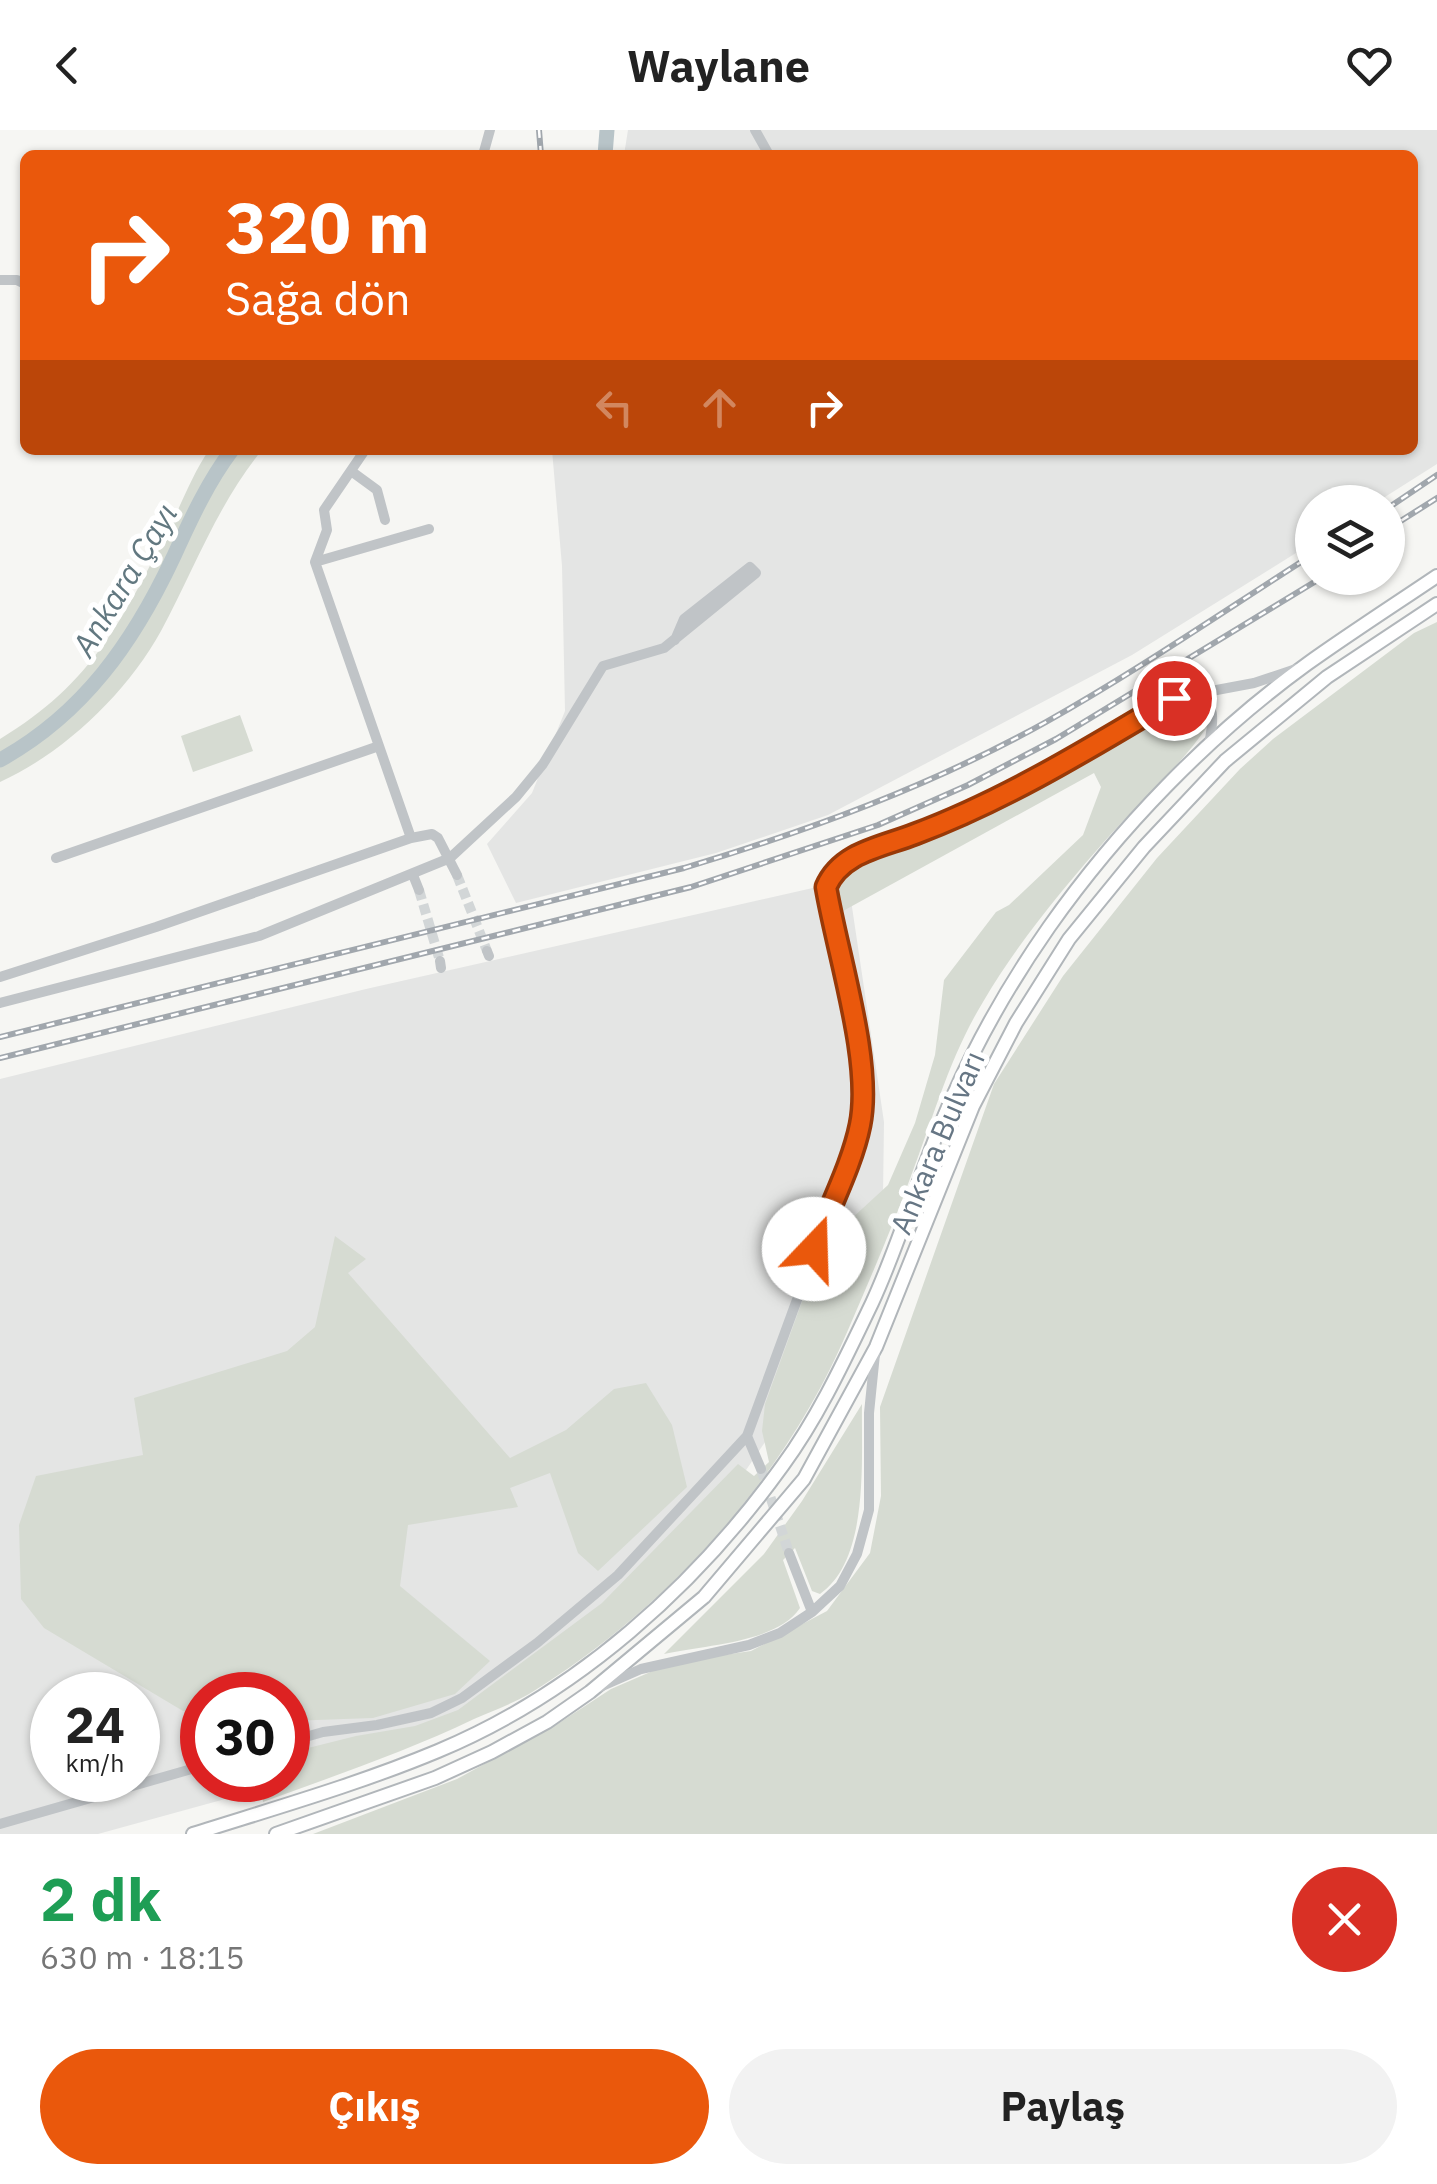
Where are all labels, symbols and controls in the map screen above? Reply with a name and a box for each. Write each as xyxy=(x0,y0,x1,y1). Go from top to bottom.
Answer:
text: Waylane xyxy=(627,36,810,94)
icon: back xyxy=(40,38,95,93)
icon: heart xyxy=(1342,38,1397,93)
text: 320 m xyxy=(225,181,430,272)
icon: right xyxy=(60,190,190,320)
text: Sağa dön xyxy=(225,269,410,327)
icon: left xyxy=(587,380,642,435)
icon: ahead xyxy=(692,380,747,435)
icon: right xyxy=(797,380,852,435)
map controls xyxy=(1295,485,1405,595)
button: layers xyxy=(1295,485,1405,595)
water label: Ankara Çayı xyxy=(61,495,186,665)
pin xyxy=(1132,656,1217,741)
icon: arrive xyxy=(1147,671,1202,726)
street label: Ankara Bulvarı xyxy=(880,1045,993,1240)
position arrow xyxy=(762,1197,866,1301)
speed limit sign: 30 xyxy=(180,1672,310,1802)
text: 24 xyxy=(65,1692,125,1757)
text: km/h xyxy=(66,1746,124,1779)
text: 2 dk xyxy=(40,1859,161,1938)
button: close xyxy=(1292,1867,1397,1972)
text: 630 m · 18:15 xyxy=(40,1936,245,1978)
button: Çıkış xyxy=(40,2049,709,2164)
button: Paylaş xyxy=(729,2049,1397,2164)

